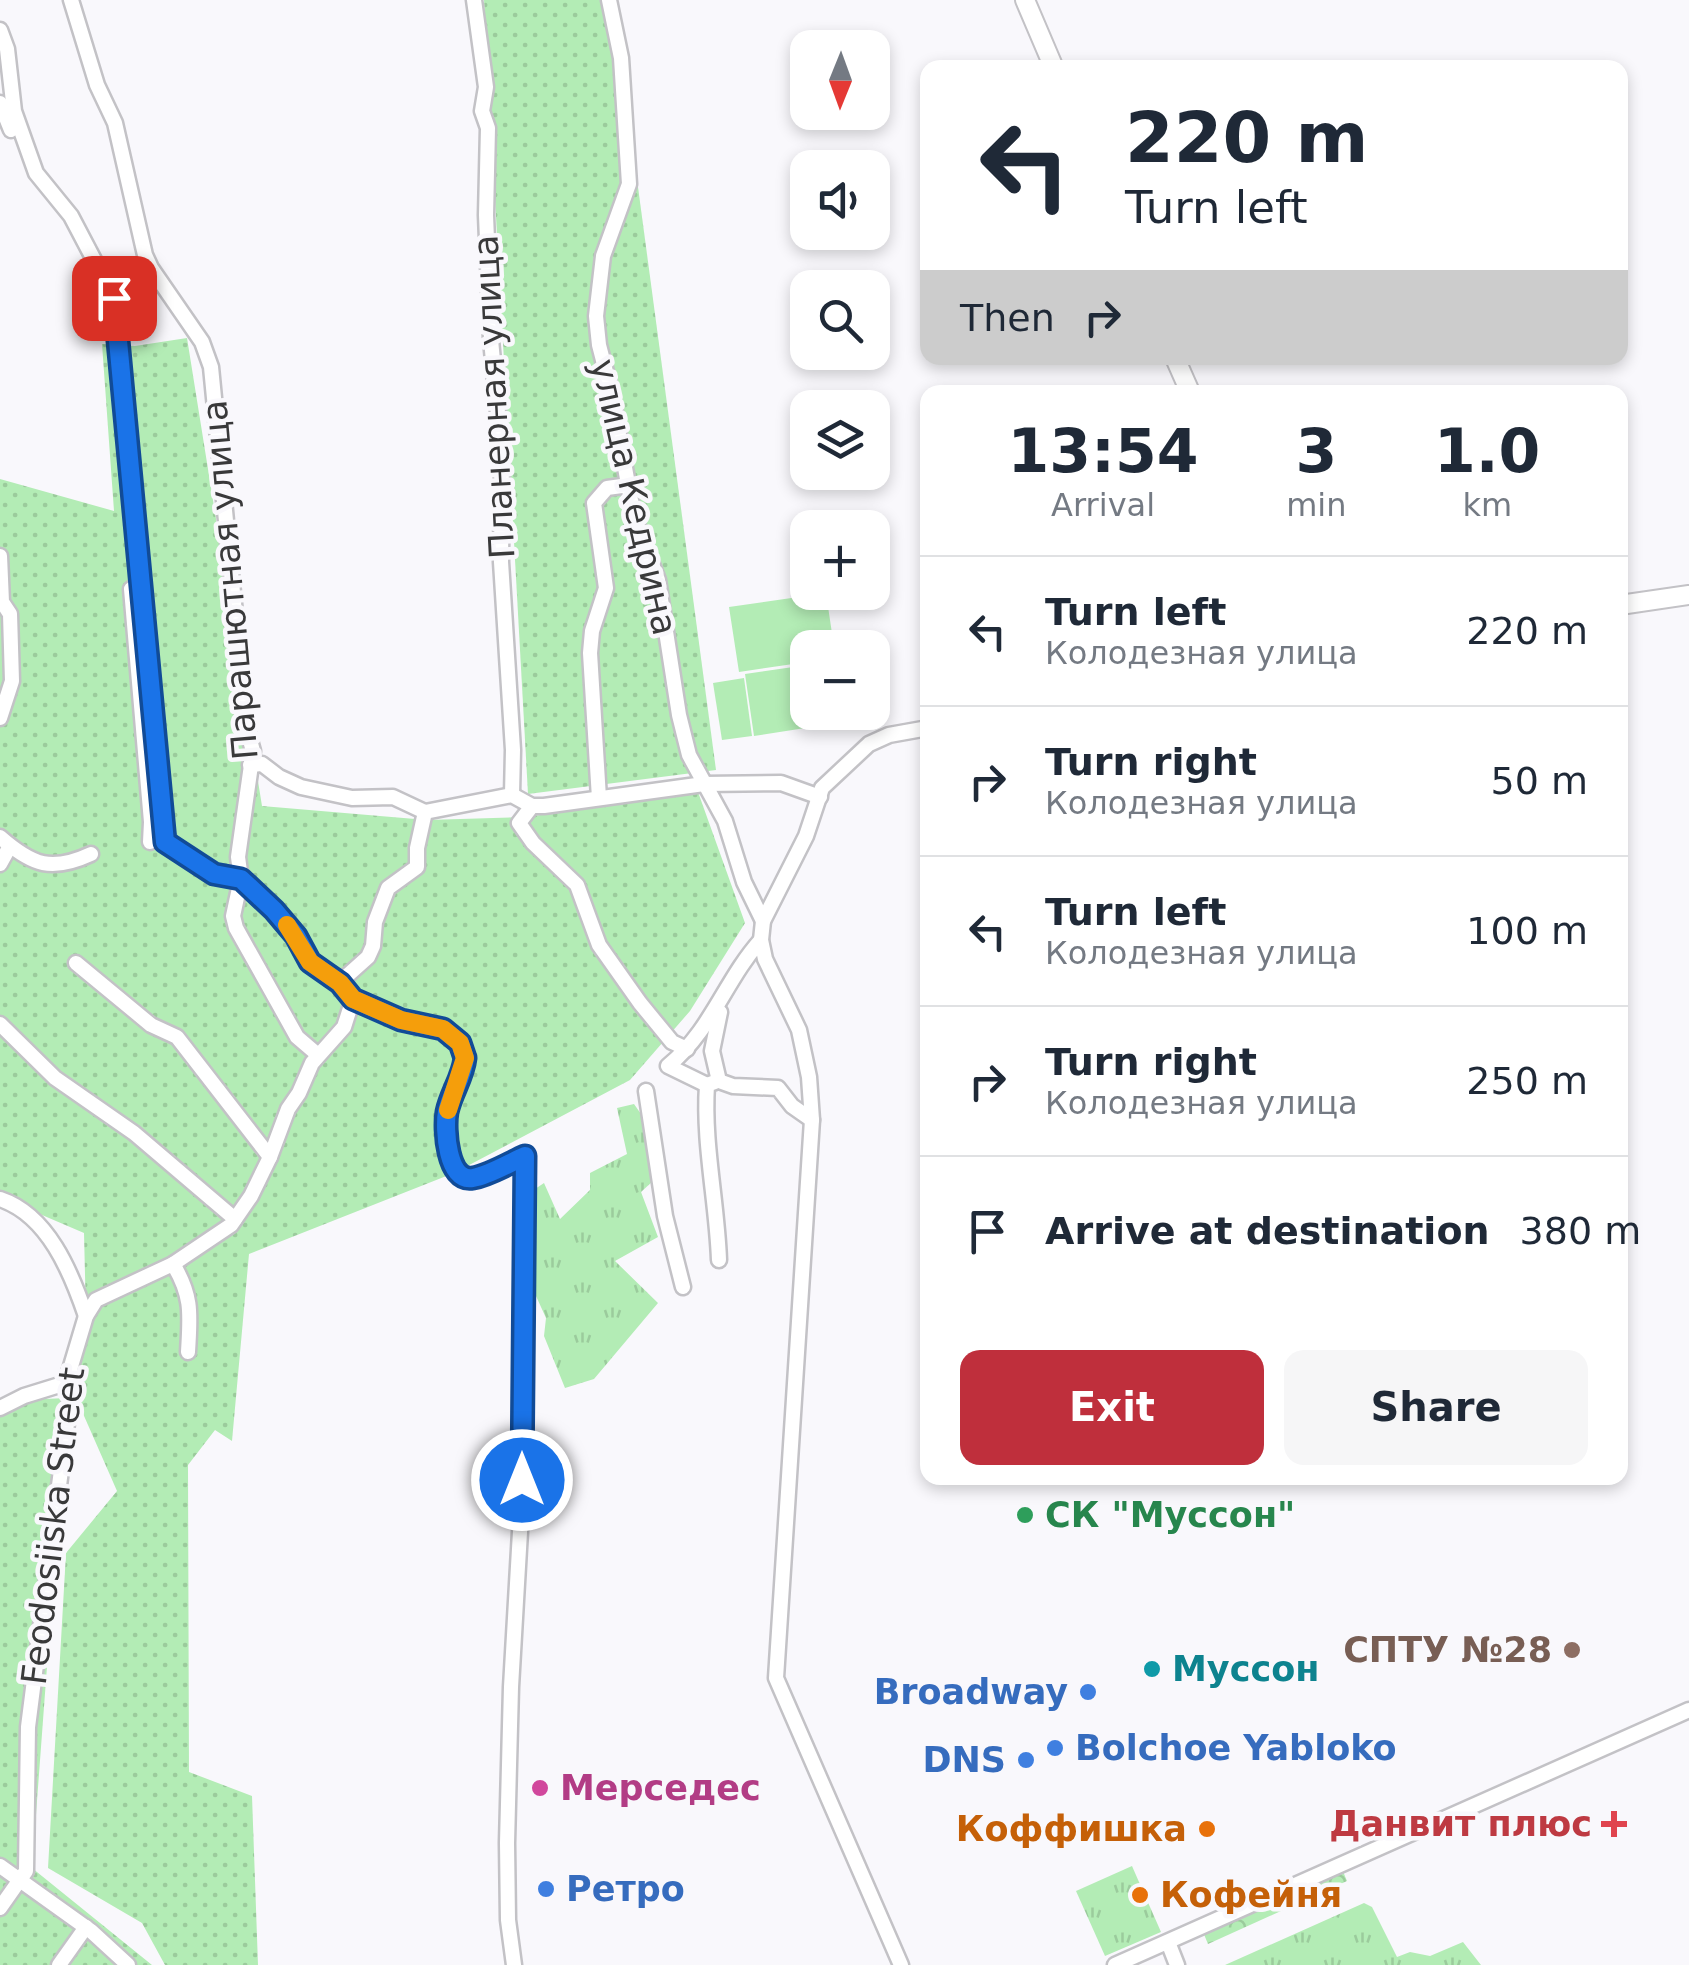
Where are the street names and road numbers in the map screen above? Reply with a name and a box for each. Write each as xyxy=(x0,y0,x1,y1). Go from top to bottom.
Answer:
street label: Планерная улица xyxy=(466,234,522,560)
street label: улица Кедрина xyxy=(583,355,685,639)
street label: Парашютная улица xyxy=(194,398,266,762)
street label: Feodosiiska Street xyxy=(14,1365,92,1687)

